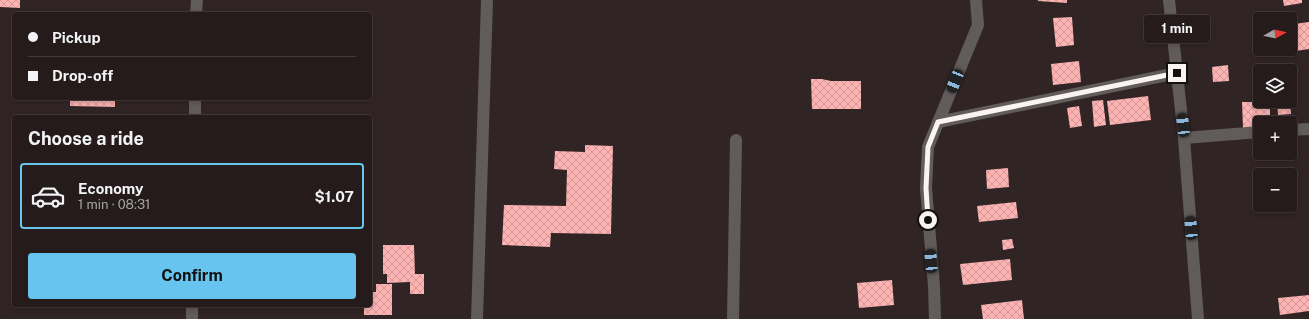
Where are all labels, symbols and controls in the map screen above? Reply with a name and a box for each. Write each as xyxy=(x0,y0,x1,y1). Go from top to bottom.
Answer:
north arrow xyxy=(1253,12,1297,56)
map controls xyxy=(1253,12,1297,212)
callout: 1 min xyxy=(1144,15,1210,43)
text: 1 min xyxy=(1161,21,1193,36)
text: Pickup xyxy=(52,29,101,46)
route end xyxy=(1168,64,1186,82)
button: layers xyxy=(1253,64,1297,108)
text: Drop-off xyxy=(52,67,113,84)
car xyxy=(945,68,965,94)
car xyxy=(1176,112,1190,138)
button: + xyxy=(1253,116,1297,160)
text: Choose a ride xyxy=(28,128,144,149)
button: − xyxy=(1253,168,1297,212)
icon: car xyxy=(30,178,66,214)
text: Economy xyxy=(78,180,143,197)
text: $1.07 xyxy=(315,188,354,205)
text: 1 min · 08:31 xyxy=(78,197,150,212)
route start xyxy=(919,211,937,229)
car xyxy=(1184,216,1198,240)
car xyxy=(924,249,938,273)
button: Confirm xyxy=(28,253,356,299)

